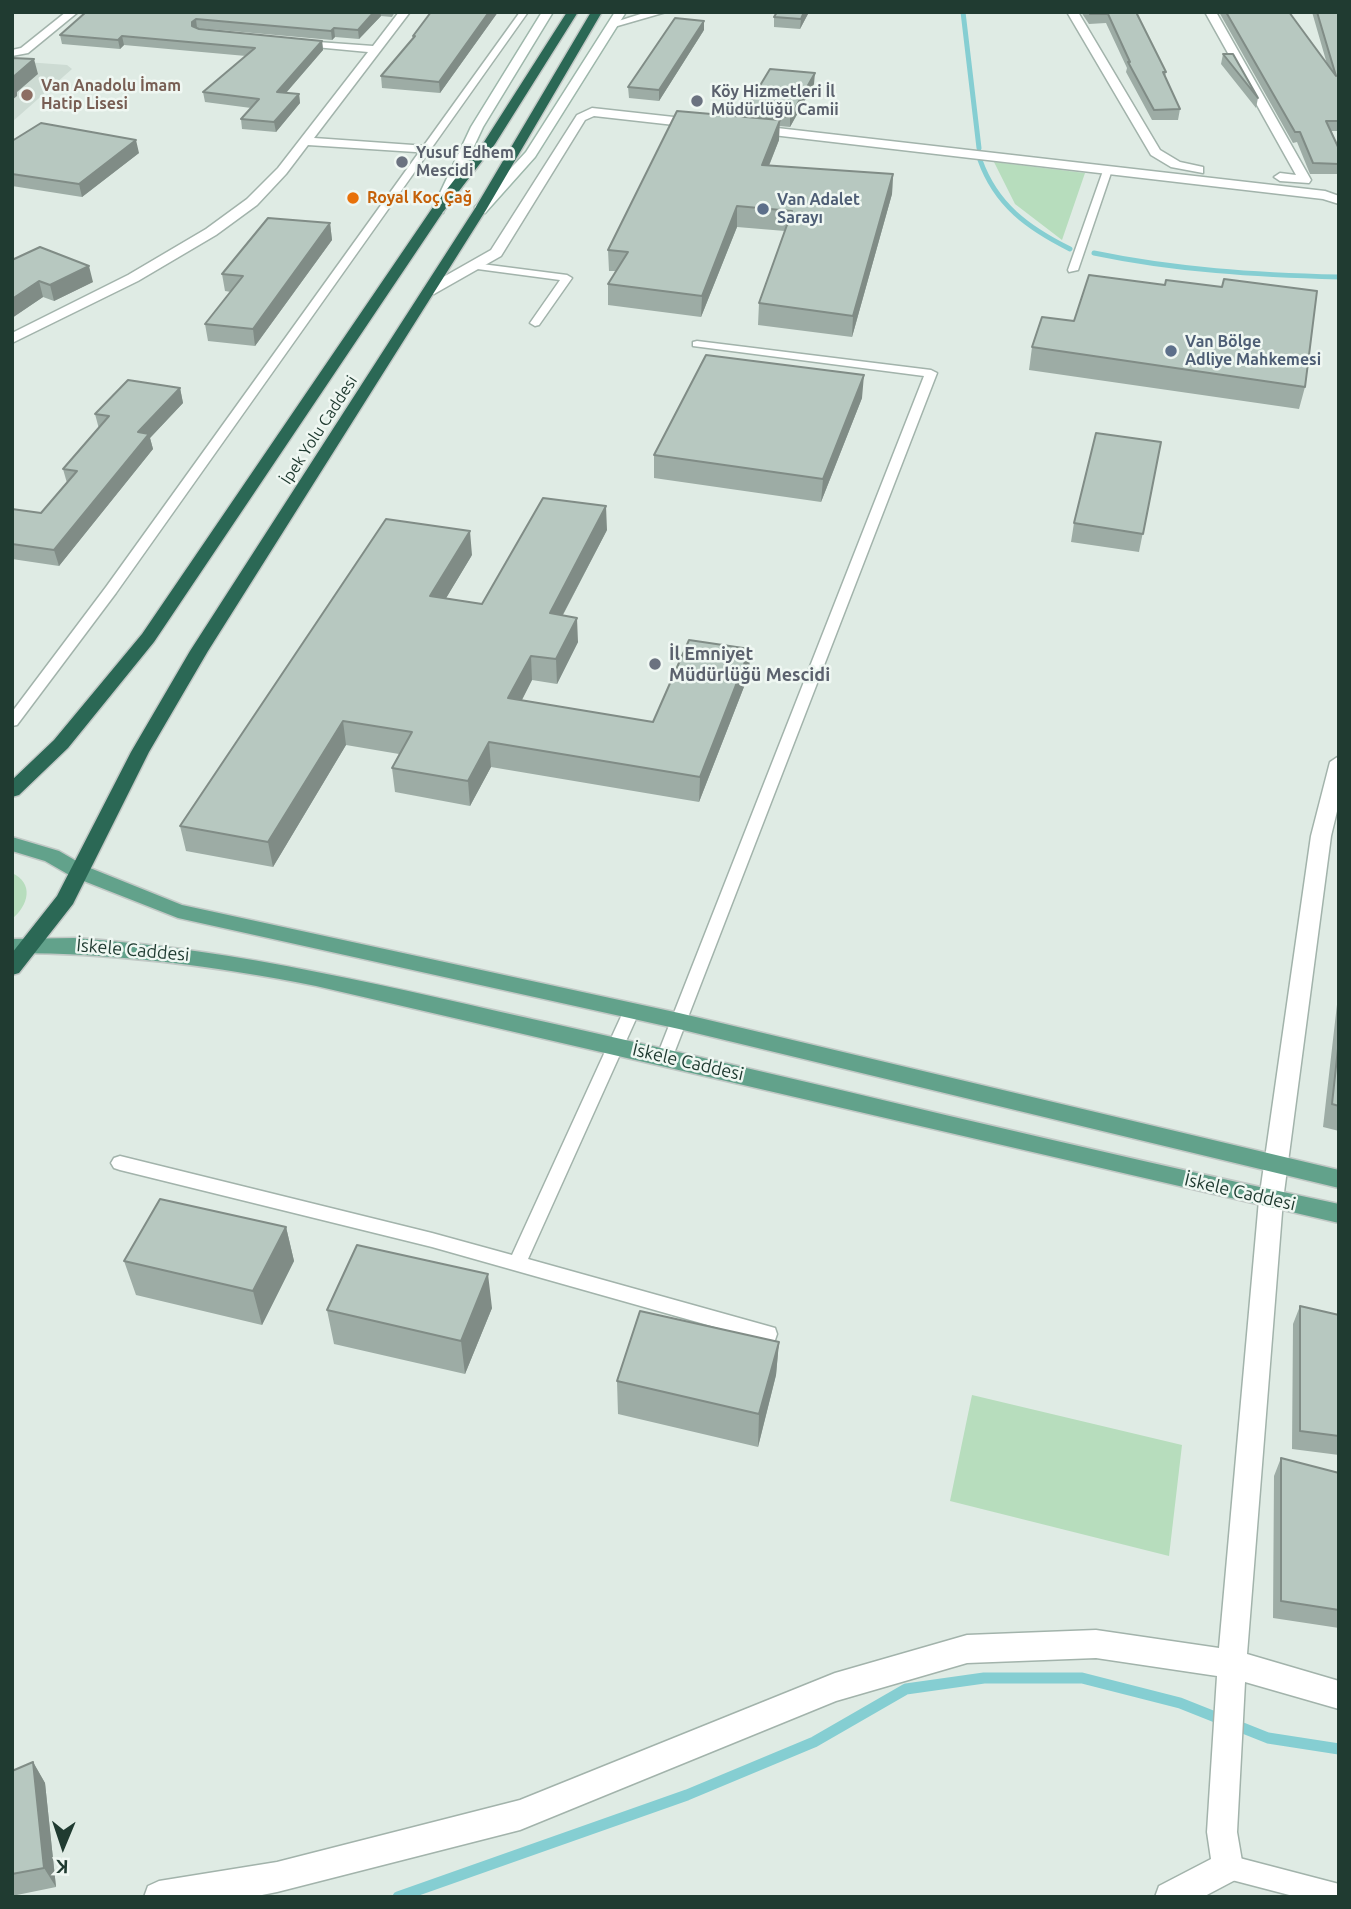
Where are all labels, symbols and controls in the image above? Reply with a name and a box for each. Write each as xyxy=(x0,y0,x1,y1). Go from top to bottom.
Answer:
place label: Van Anadolu İmam Hatip Lisesi xyxy=(41,76,181,114)
place label: Köy Hizmetleri İl Müdürlüğü Camii xyxy=(711,82,839,120)
marker: Van Anadolu İmam Hatip Lisesi xyxy=(19,87,35,103)
marker: Köy Hizmetleri İl Müdürlüğü Camii xyxy=(689,93,705,109)
place label: Yusuf Edhem Mescidi xyxy=(416,143,514,181)
marker: Yusuf Edhem Mescidi xyxy=(394,154,410,170)
place label: Royal Koç Çağ xyxy=(367,188,472,208)
marker: Royal Koç Çağ xyxy=(345,190,361,206)
place label: Van Adalet Sarayı xyxy=(777,190,860,228)
marker: Van Adalet Sarayı xyxy=(755,201,771,217)
place label: Van Bölge Adliye Mahkemesi xyxy=(1185,332,1321,370)
marker: Van Bölge Adliye Mahkemesi xyxy=(1163,343,1179,359)
street label: İpek Yolu Caddesi xyxy=(277,372,361,488)
place label: İl Emniyet Müdürlüğü Mescidi xyxy=(669,643,830,686)
marker: İl Emniyet Müdürlüğü Mescidi xyxy=(647,656,663,672)
street label: İskele Caddesi xyxy=(76,934,190,966)
street label: İskele Caddesi xyxy=(630,1039,746,1085)
street label: İskele Caddesi xyxy=(1182,1169,1298,1215)
north arrow xyxy=(28,1811,98,1881)
text: K xyxy=(56,1856,69,1878)

